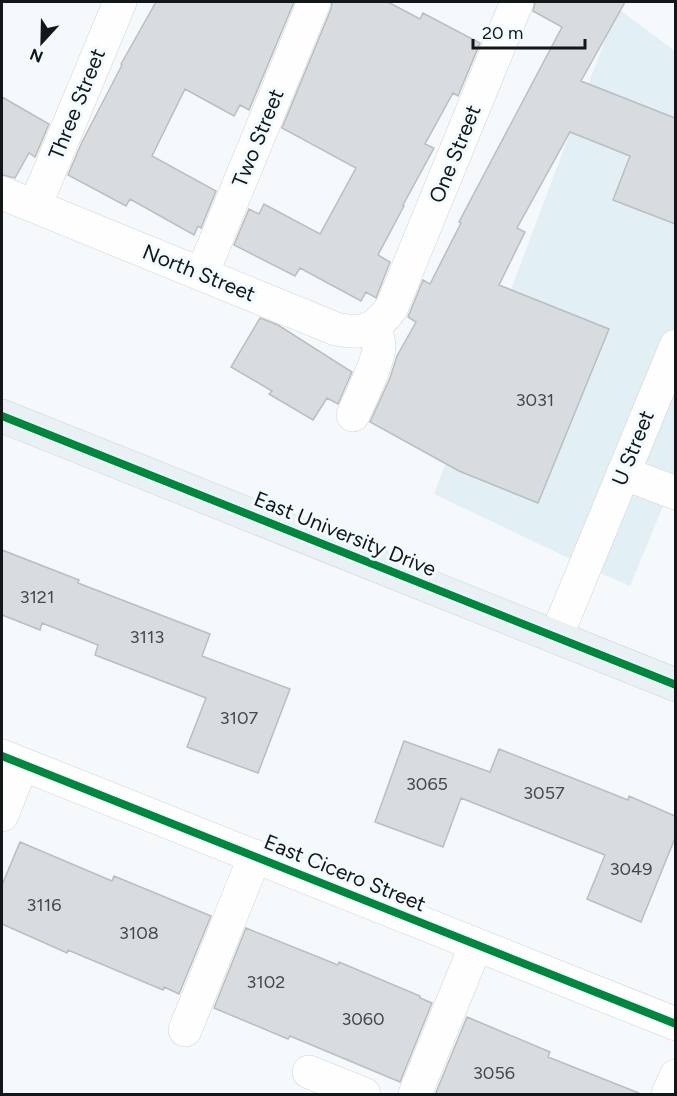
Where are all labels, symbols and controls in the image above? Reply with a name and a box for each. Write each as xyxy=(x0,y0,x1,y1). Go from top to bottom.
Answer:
north arrow xyxy=(12,12,72,72)
scale bar xyxy=(473,12,586,50)
text: 20 m xyxy=(482,22,523,44)
text: N xyxy=(27,44,46,67)
street label: Three Street xyxy=(43,45,110,163)
street label: Two Street xyxy=(227,85,289,191)
street label: One Street xyxy=(424,101,486,206)
street label: North Street xyxy=(139,239,259,306)
house number: 3031 xyxy=(516,389,554,411)
street label: U Street xyxy=(606,407,659,489)
street label: East University Drive xyxy=(251,486,440,581)
house number: 3121 xyxy=(20,586,54,608)
house number: 3113 xyxy=(130,626,164,648)
house number: 3107 xyxy=(220,707,259,729)
house number: 3065 xyxy=(406,773,448,795)
house number: 3057 xyxy=(523,782,565,804)
street label: East Cicero Street xyxy=(261,829,430,916)
house number: 3049 xyxy=(610,858,652,880)
house number: 3116 xyxy=(27,894,61,916)
house number: 3108 xyxy=(119,922,159,944)
house number: 3102 xyxy=(247,971,285,993)
house number: 3060 xyxy=(341,1008,385,1030)
house number: 3056 xyxy=(473,1062,515,1084)

